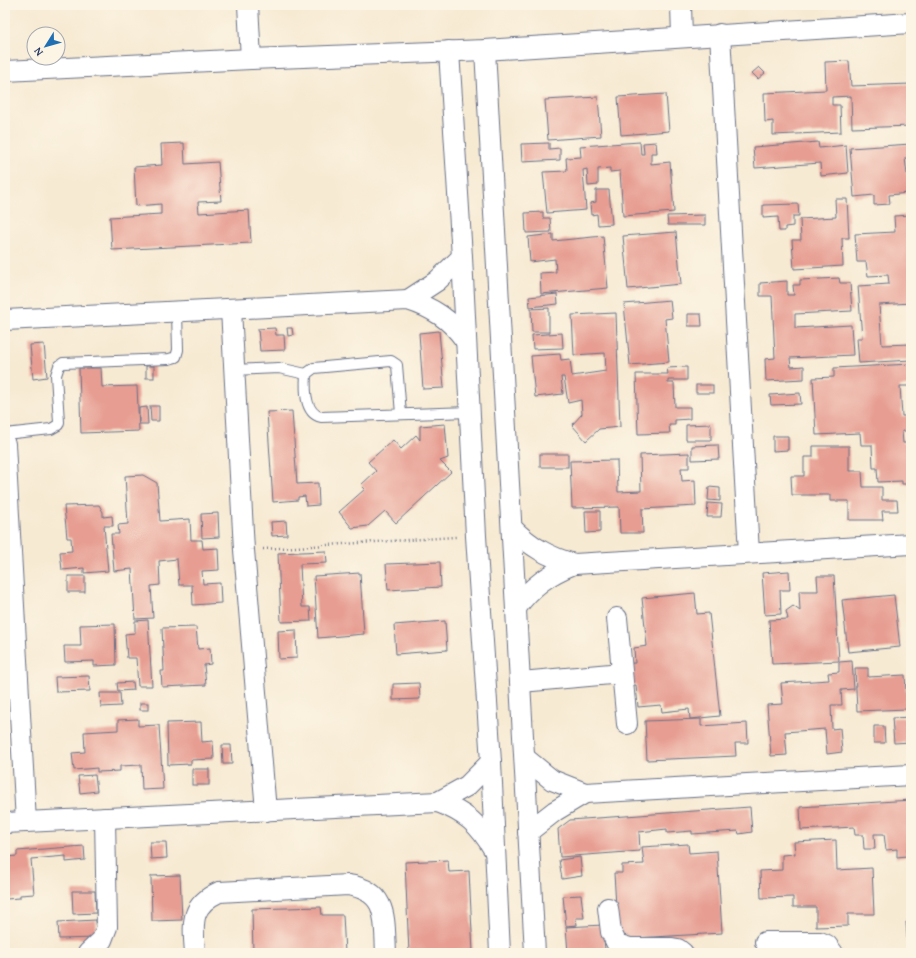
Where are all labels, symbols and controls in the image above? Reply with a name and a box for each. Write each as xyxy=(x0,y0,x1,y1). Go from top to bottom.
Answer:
north arrow xyxy=(26,26,66,66)
text: N xyxy=(29,44,47,60)

